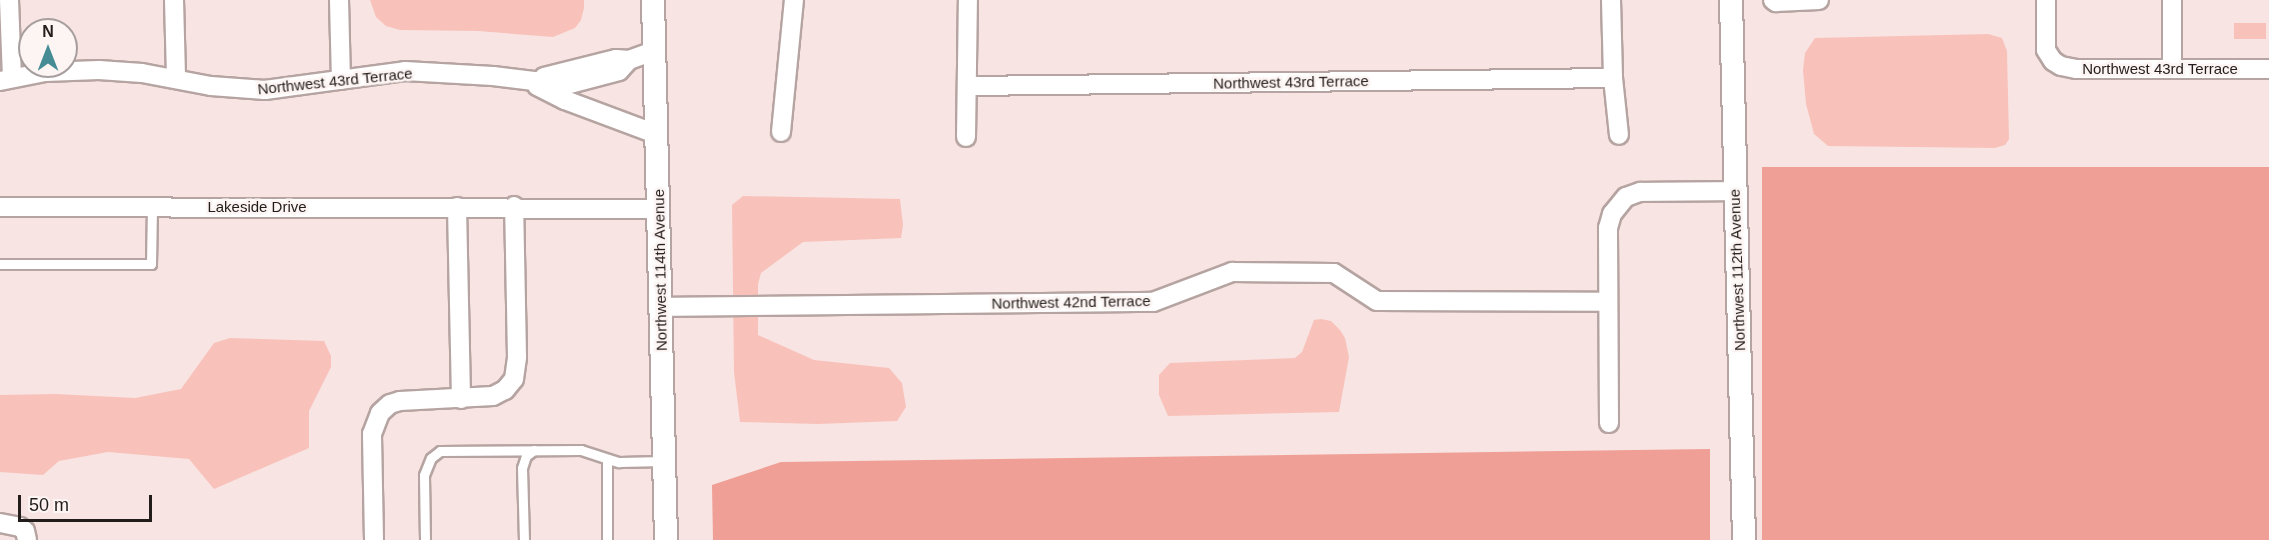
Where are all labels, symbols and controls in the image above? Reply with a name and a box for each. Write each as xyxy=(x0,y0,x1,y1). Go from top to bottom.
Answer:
north arrow xyxy=(18,18,78,78)
text: N xyxy=(42,23,54,40)
street label: Northwest 43rd Terrace xyxy=(2082,60,2238,78)
street label: Northwest 43rd Terrace xyxy=(257,64,413,98)
street label: Northwest 43rd Terrace xyxy=(1213,72,1369,92)
street label: Northwest 114th Avenue xyxy=(650,188,670,352)
street label: Northwest 112th Avenue xyxy=(1725,188,1749,352)
street label: Lakeside Drive xyxy=(207,198,307,216)
street label: Northwest 42nd Terrace xyxy=(991,292,1151,312)
scale bar xyxy=(21,483,154,521)
text: 50 m xyxy=(29,495,69,515)

